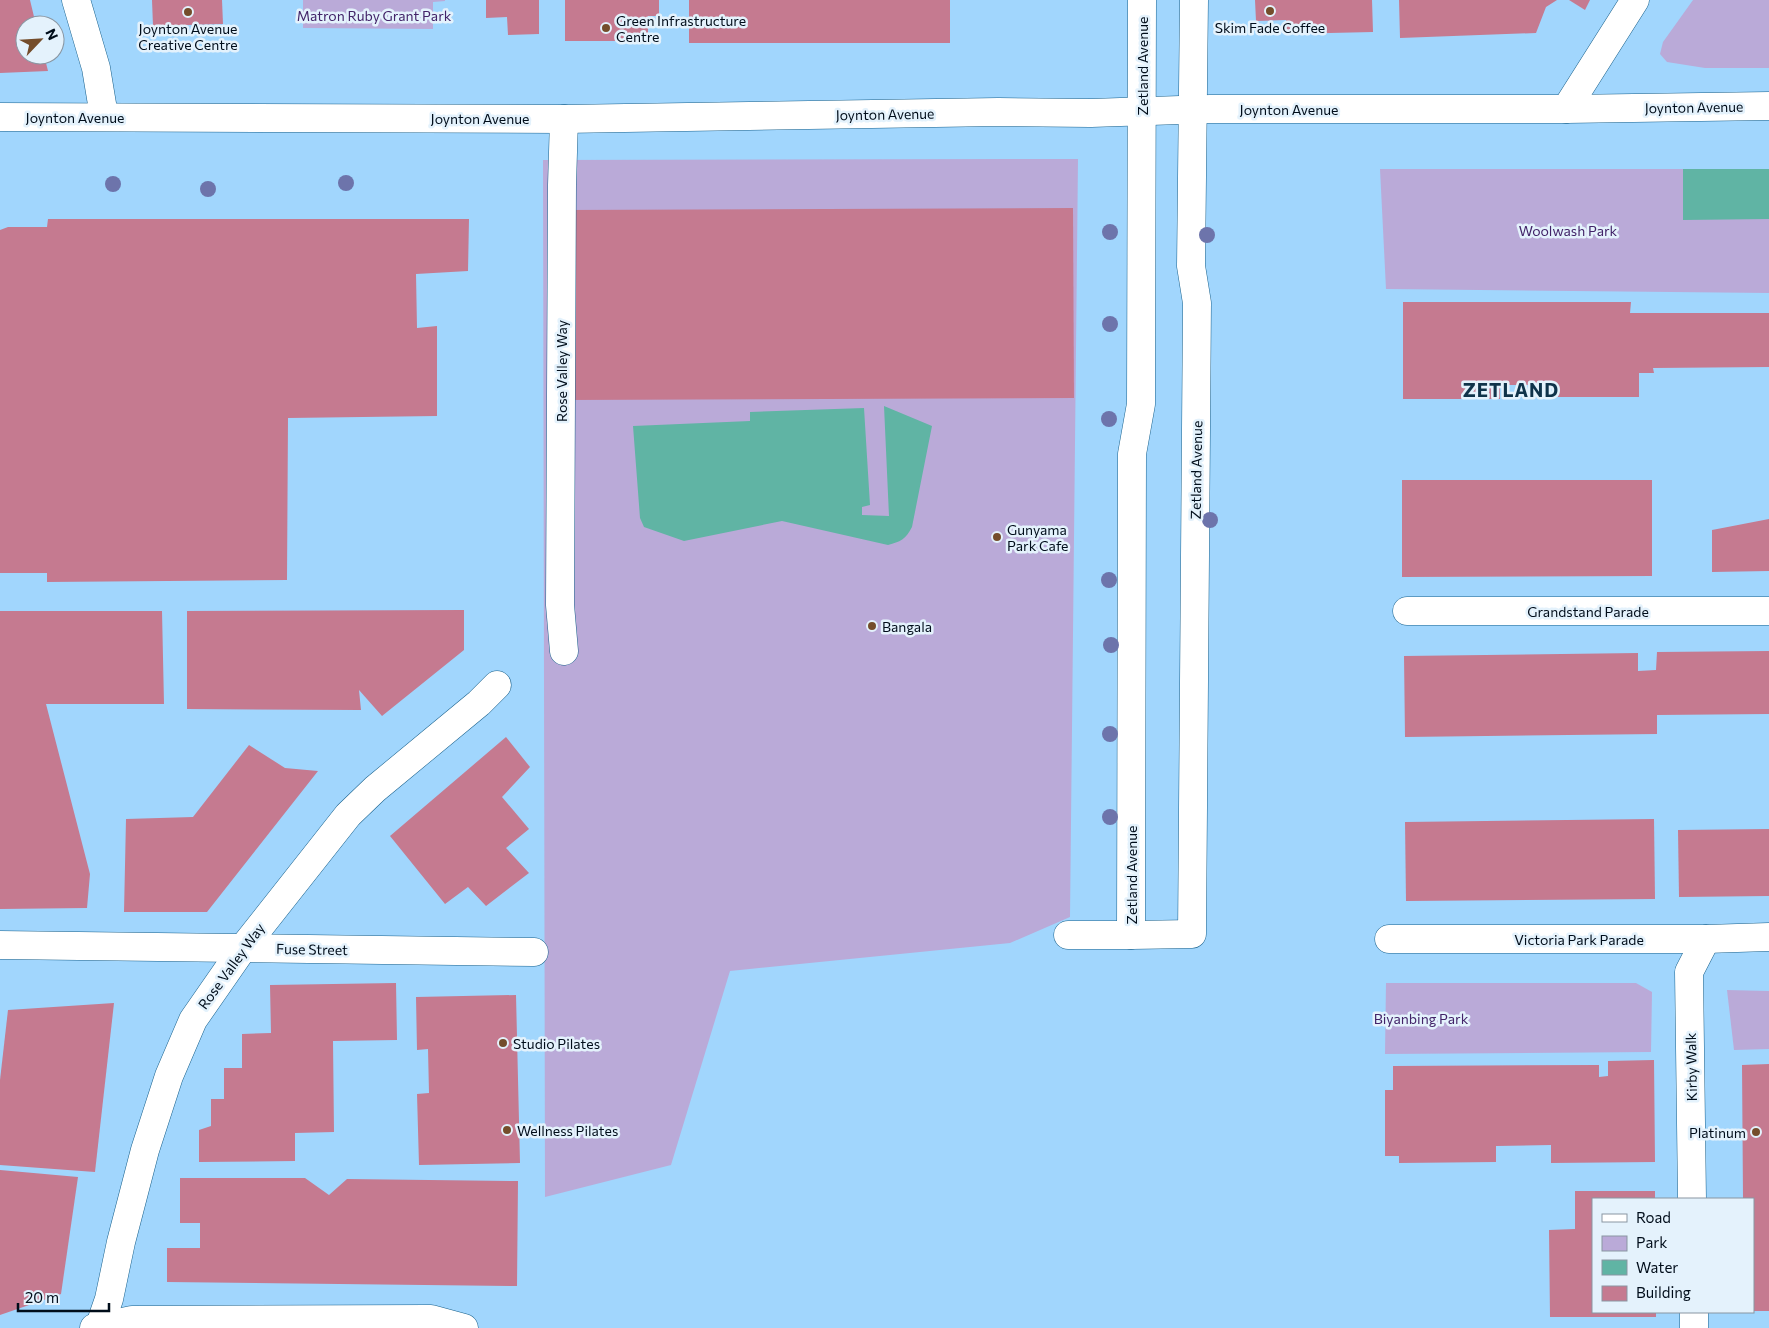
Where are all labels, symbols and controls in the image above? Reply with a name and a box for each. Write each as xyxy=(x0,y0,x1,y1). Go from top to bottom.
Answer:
marker: Skim Fade Coffee xyxy=(1264,5,1276,17)
marker: Joynton Avenue Creative Centre xyxy=(182,6,194,18)
park label: Matron Ruby Grant Park xyxy=(297,7,452,24)
place label: Green Infrastructure Centre xyxy=(616,12,746,45)
north arrow xyxy=(15,15,65,65)
street label: Zetland Avenue xyxy=(1134,17,1151,115)
place label: Skim Fade Coffee xyxy=(1215,19,1325,36)
place label: Joynton Avenue Creative Centre xyxy=(138,20,238,53)
marker: Green Infrastructure Centre xyxy=(600,22,612,34)
text: N xyxy=(42,26,62,43)
street label: Joynton Avenue xyxy=(1644,98,1744,116)
street label: Joynton Avenue xyxy=(1240,101,1338,118)
street label: Joynton Avenue xyxy=(835,105,935,123)
street label: Joynton Avenue xyxy=(26,109,124,126)
street label: Joynton Avenue xyxy=(431,110,529,127)
park label: Woolwash Park xyxy=(1519,222,1618,239)
street label: Rose Valley Way xyxy=(553,320,570,422)
district label: ZETLAND xyxy=(1463,378,1559,401)
street label: Zetland Avenue xyxy=(1187,420,1205,520)
place label: Gunyama Park Cafe xyxy=(1007,521,1068,554)
marker: Gunyama Park Cafe xyxy=(991,531,1003,543)
street label: Grandstand Parade xyxy=(1527,603,1649,620)
place label: Bangala xyxy=(882,618,932,635)
marker: Bangala xyxy=(866,620,878,632)
street label: Zetland Avenue xyxy=(1123,826,1140,924)
street label: Rose Valley Way xyxy=(194,920,268,1012)
street label: Victoria Park Parade xyxy=(1514,931,1644,948)
street label: Fuse Street xyxy=(276,940,348,958)
park label: Biyanbing Park xyxy=(1374,1010,1469,1027)
street label: Kirby Walk xyxy=(1682,1032,1700,1101)
place label: Studio Pilates xyxy=(513,1035,600,1052)
marker: Studio Pilates xyxy=(497,1037,509,1049)
place label: Wellness Pilates xyxy=(517,1122,618,1139)
marker: Wellness Pilates xyxy=(501,1124,513,1136)
place label: Platinum xyxy=(1689,1124,1746,1141)
marker: Platinum xyxy=(1750,1126,1762,1138)
legend xyxy=(1592,1198,1754,1313)
text: Road xyxy=(1636,1208,1671,1226)
text: Park xyxy=(1636,1233,1667,1251)
text: Water xyxy=(1636,1258,1678,1276)
scale bar xyxy=(18,1280,109,1312)
text: Building xyxy=(1636,1283,1691,1301)
text: 20 m xyxy=(25,1288,59,1306)

